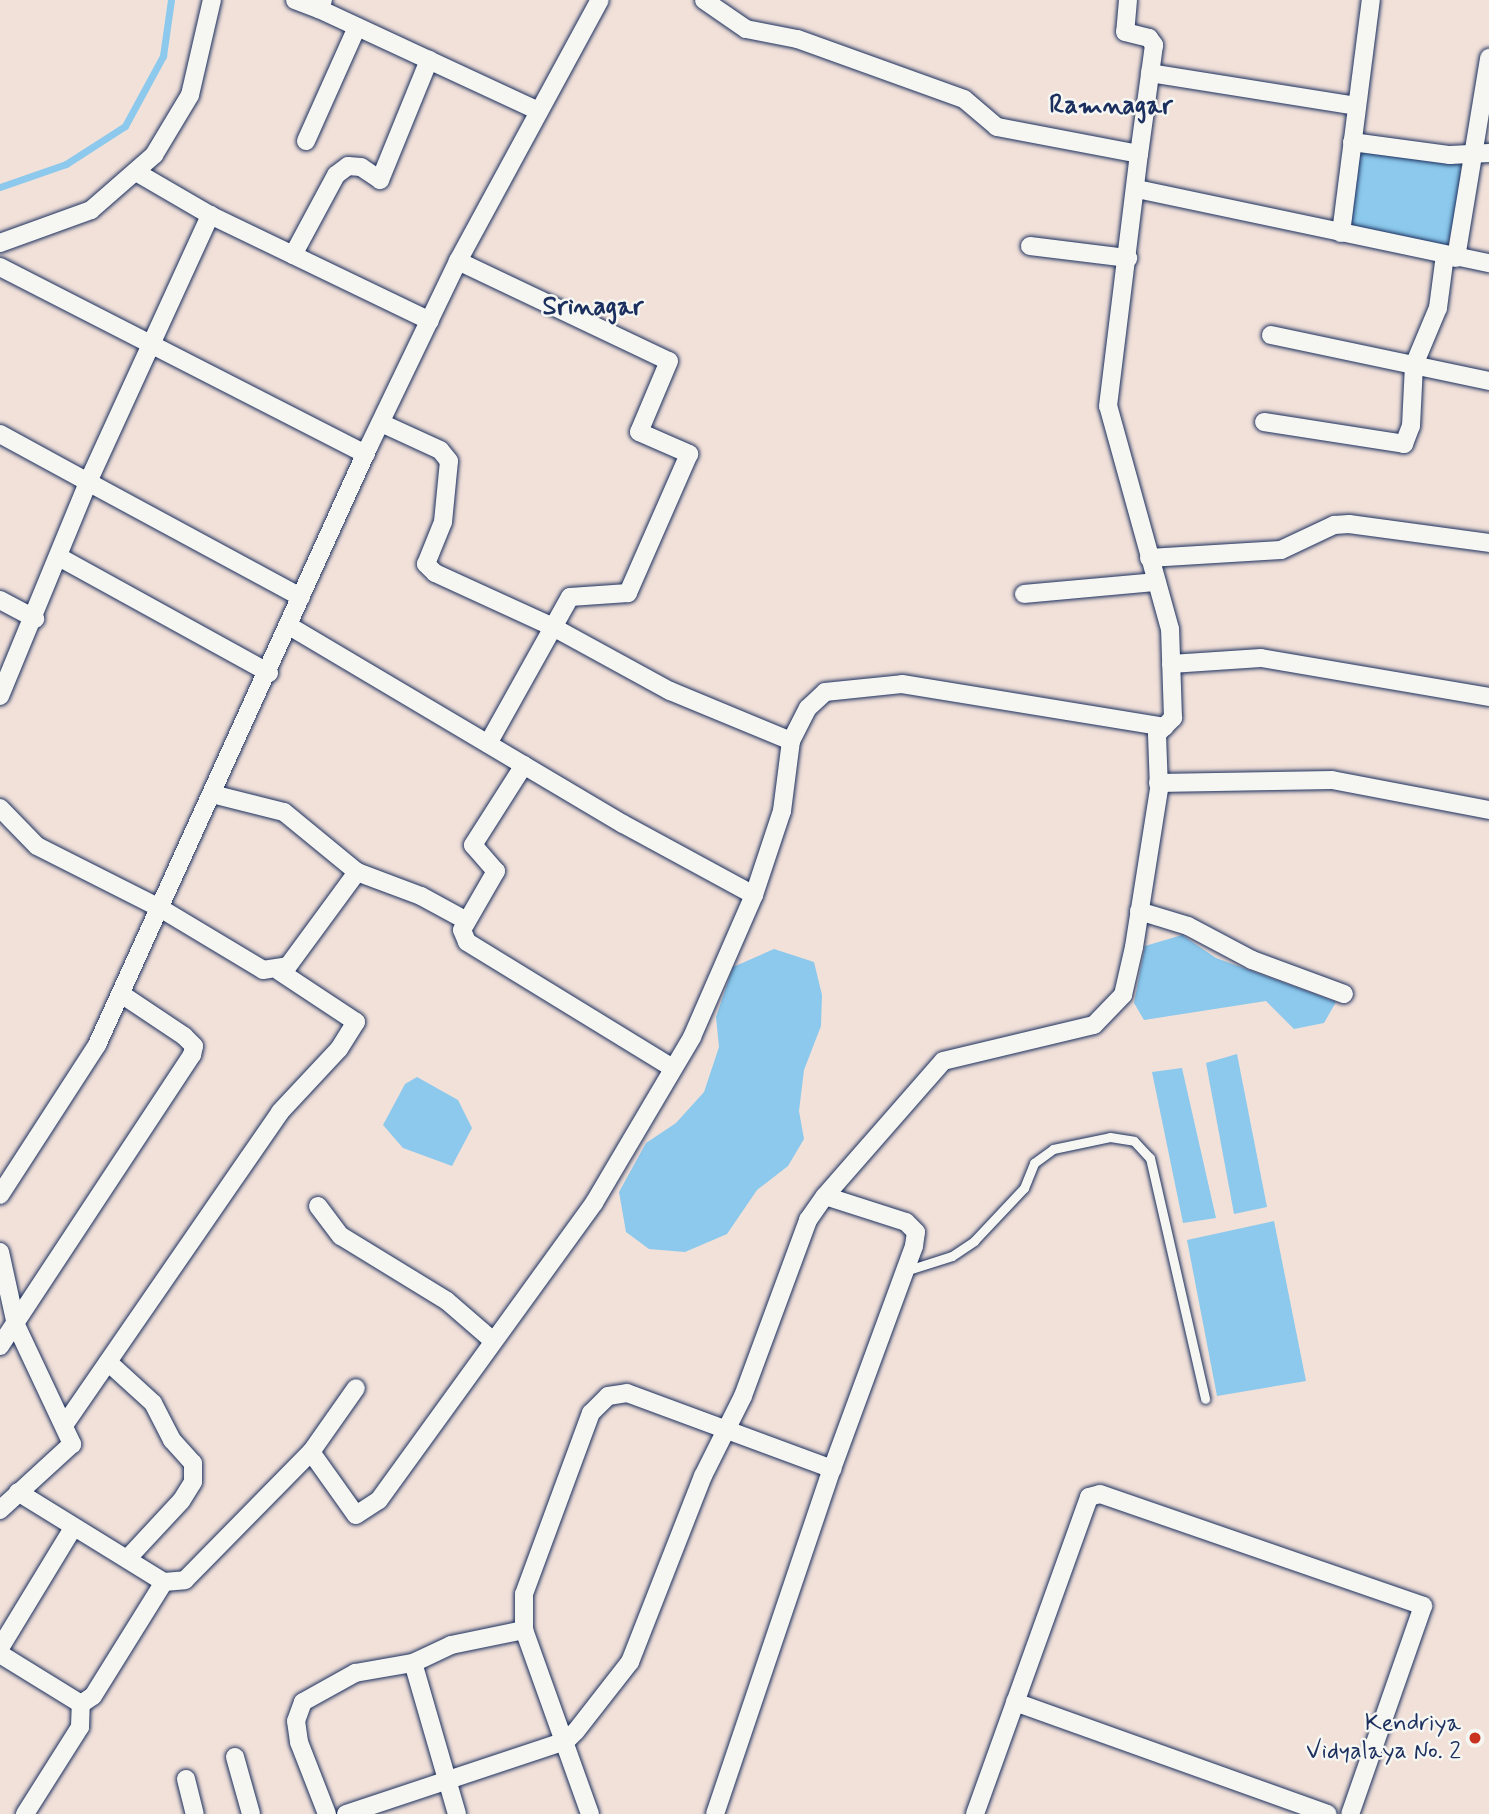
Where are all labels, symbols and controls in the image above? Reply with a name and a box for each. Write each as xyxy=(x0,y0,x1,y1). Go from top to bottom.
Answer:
district label: Ramnagar xyxy=(1049,91,1173,123)
district label: Srinagar xyxy=(542,292,644,324)
place label: Kendriya Vidyalaya No. 2 xyxy=(1305,1710,1461,1766)
marker: Kendriya Vidyalaya No. 2 xyxy=(1467,1730,1483,1746)

